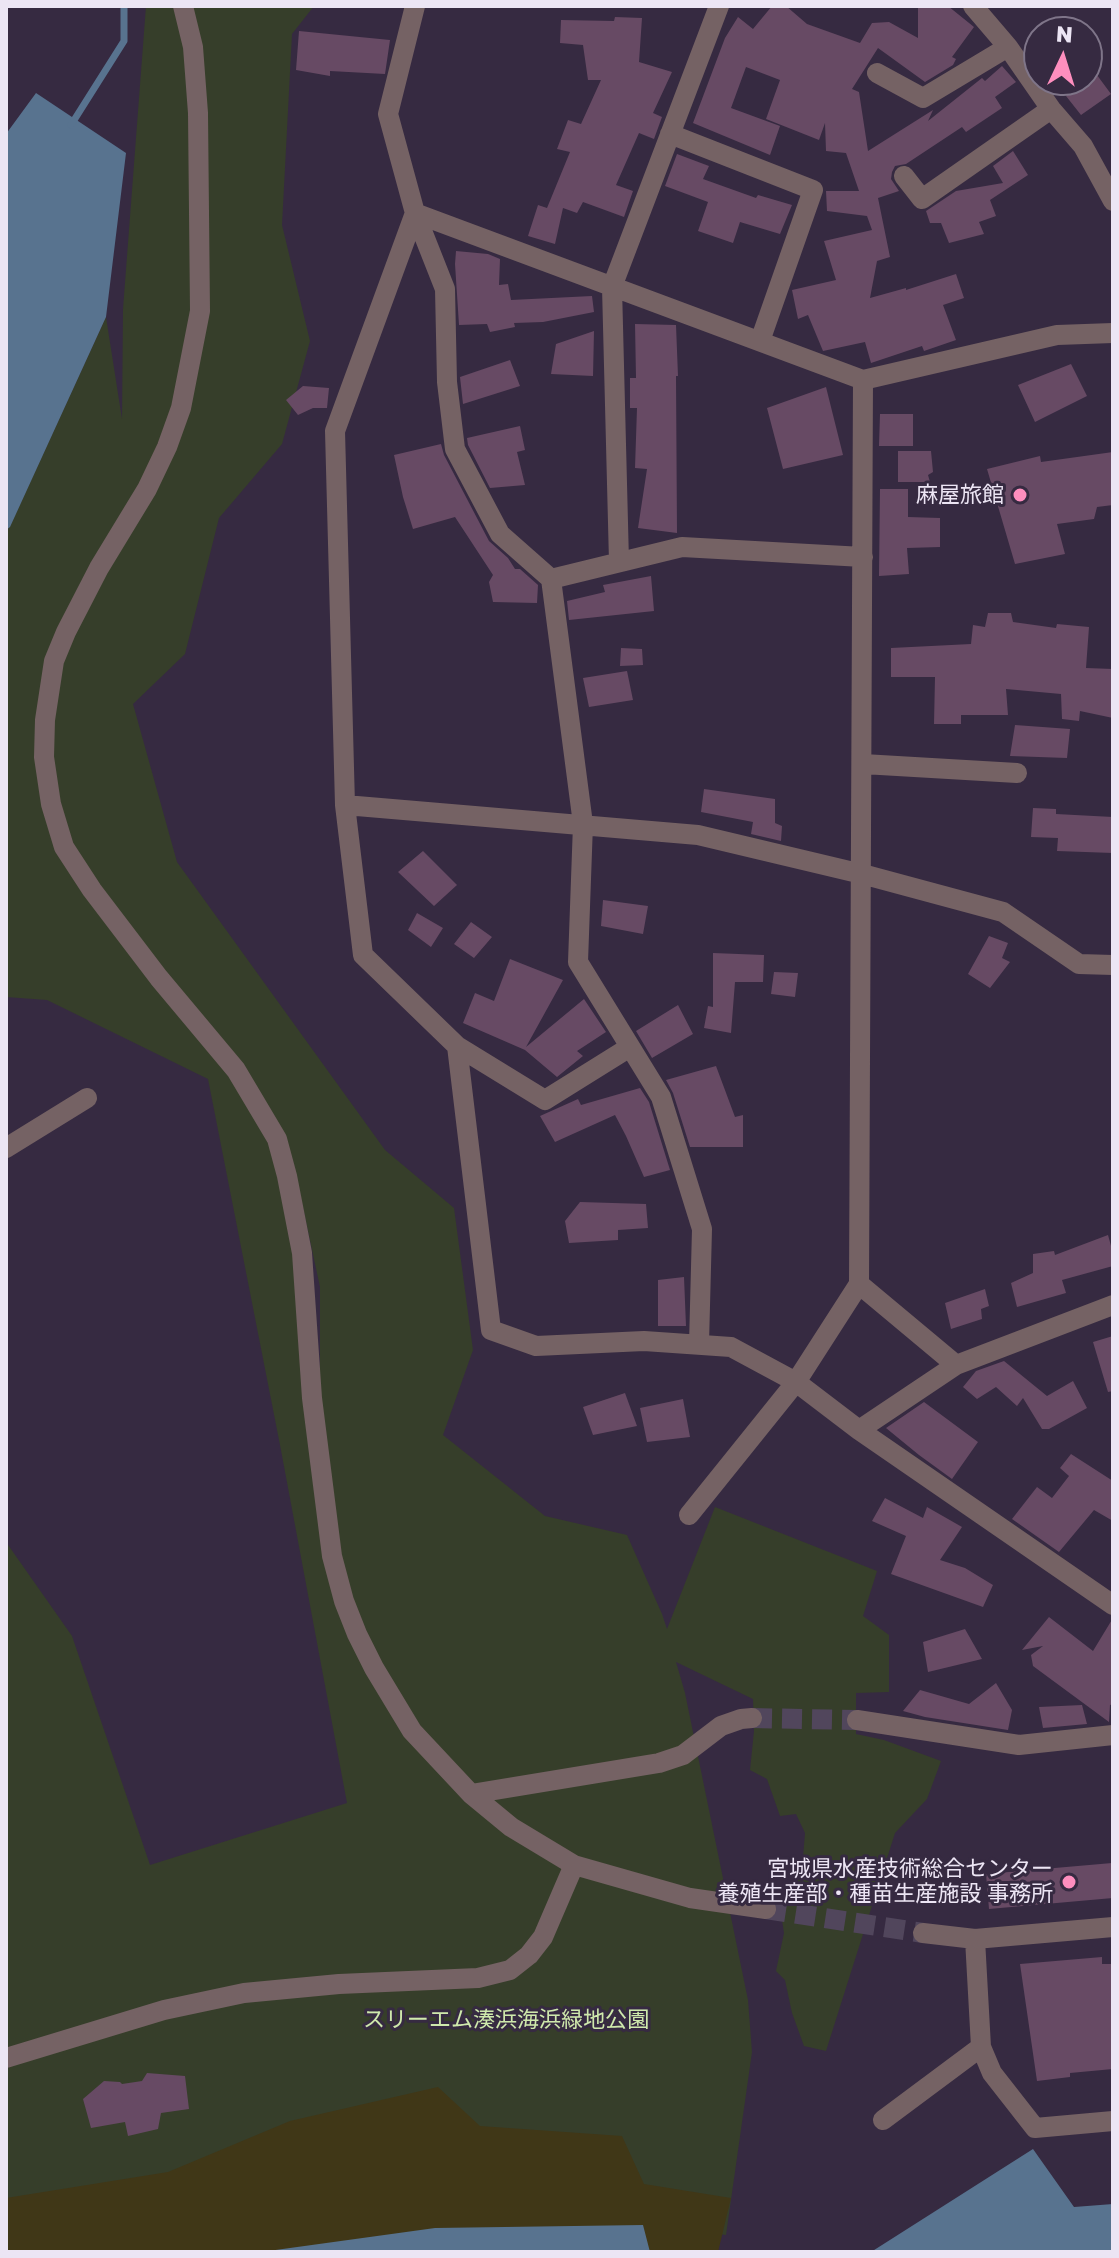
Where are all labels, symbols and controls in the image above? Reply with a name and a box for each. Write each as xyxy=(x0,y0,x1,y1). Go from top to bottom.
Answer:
north arrow xyxy=(1023,16,1103,96)
text: N xyxy=(1055,20,1074,48)
place label: 麻屋旅館 xyxy=(916,482,1004,508)
marker: 麻屋旅館 xyxy=(1011,486,1029,504)
place label: 宮城県水産技術総合センター 養殖生産部・種苗生産施設 事務所 xyxy=(718,1856,1053,1908)
marker: 宮城県水産技術総合センター 養殖生産部・種苗生産施設 事務所 xyxy=(1060,1873,1078,1891)
park label: スリーエム湊浜海浜緑地公園 xyxy=(363,2007,649,2033)

